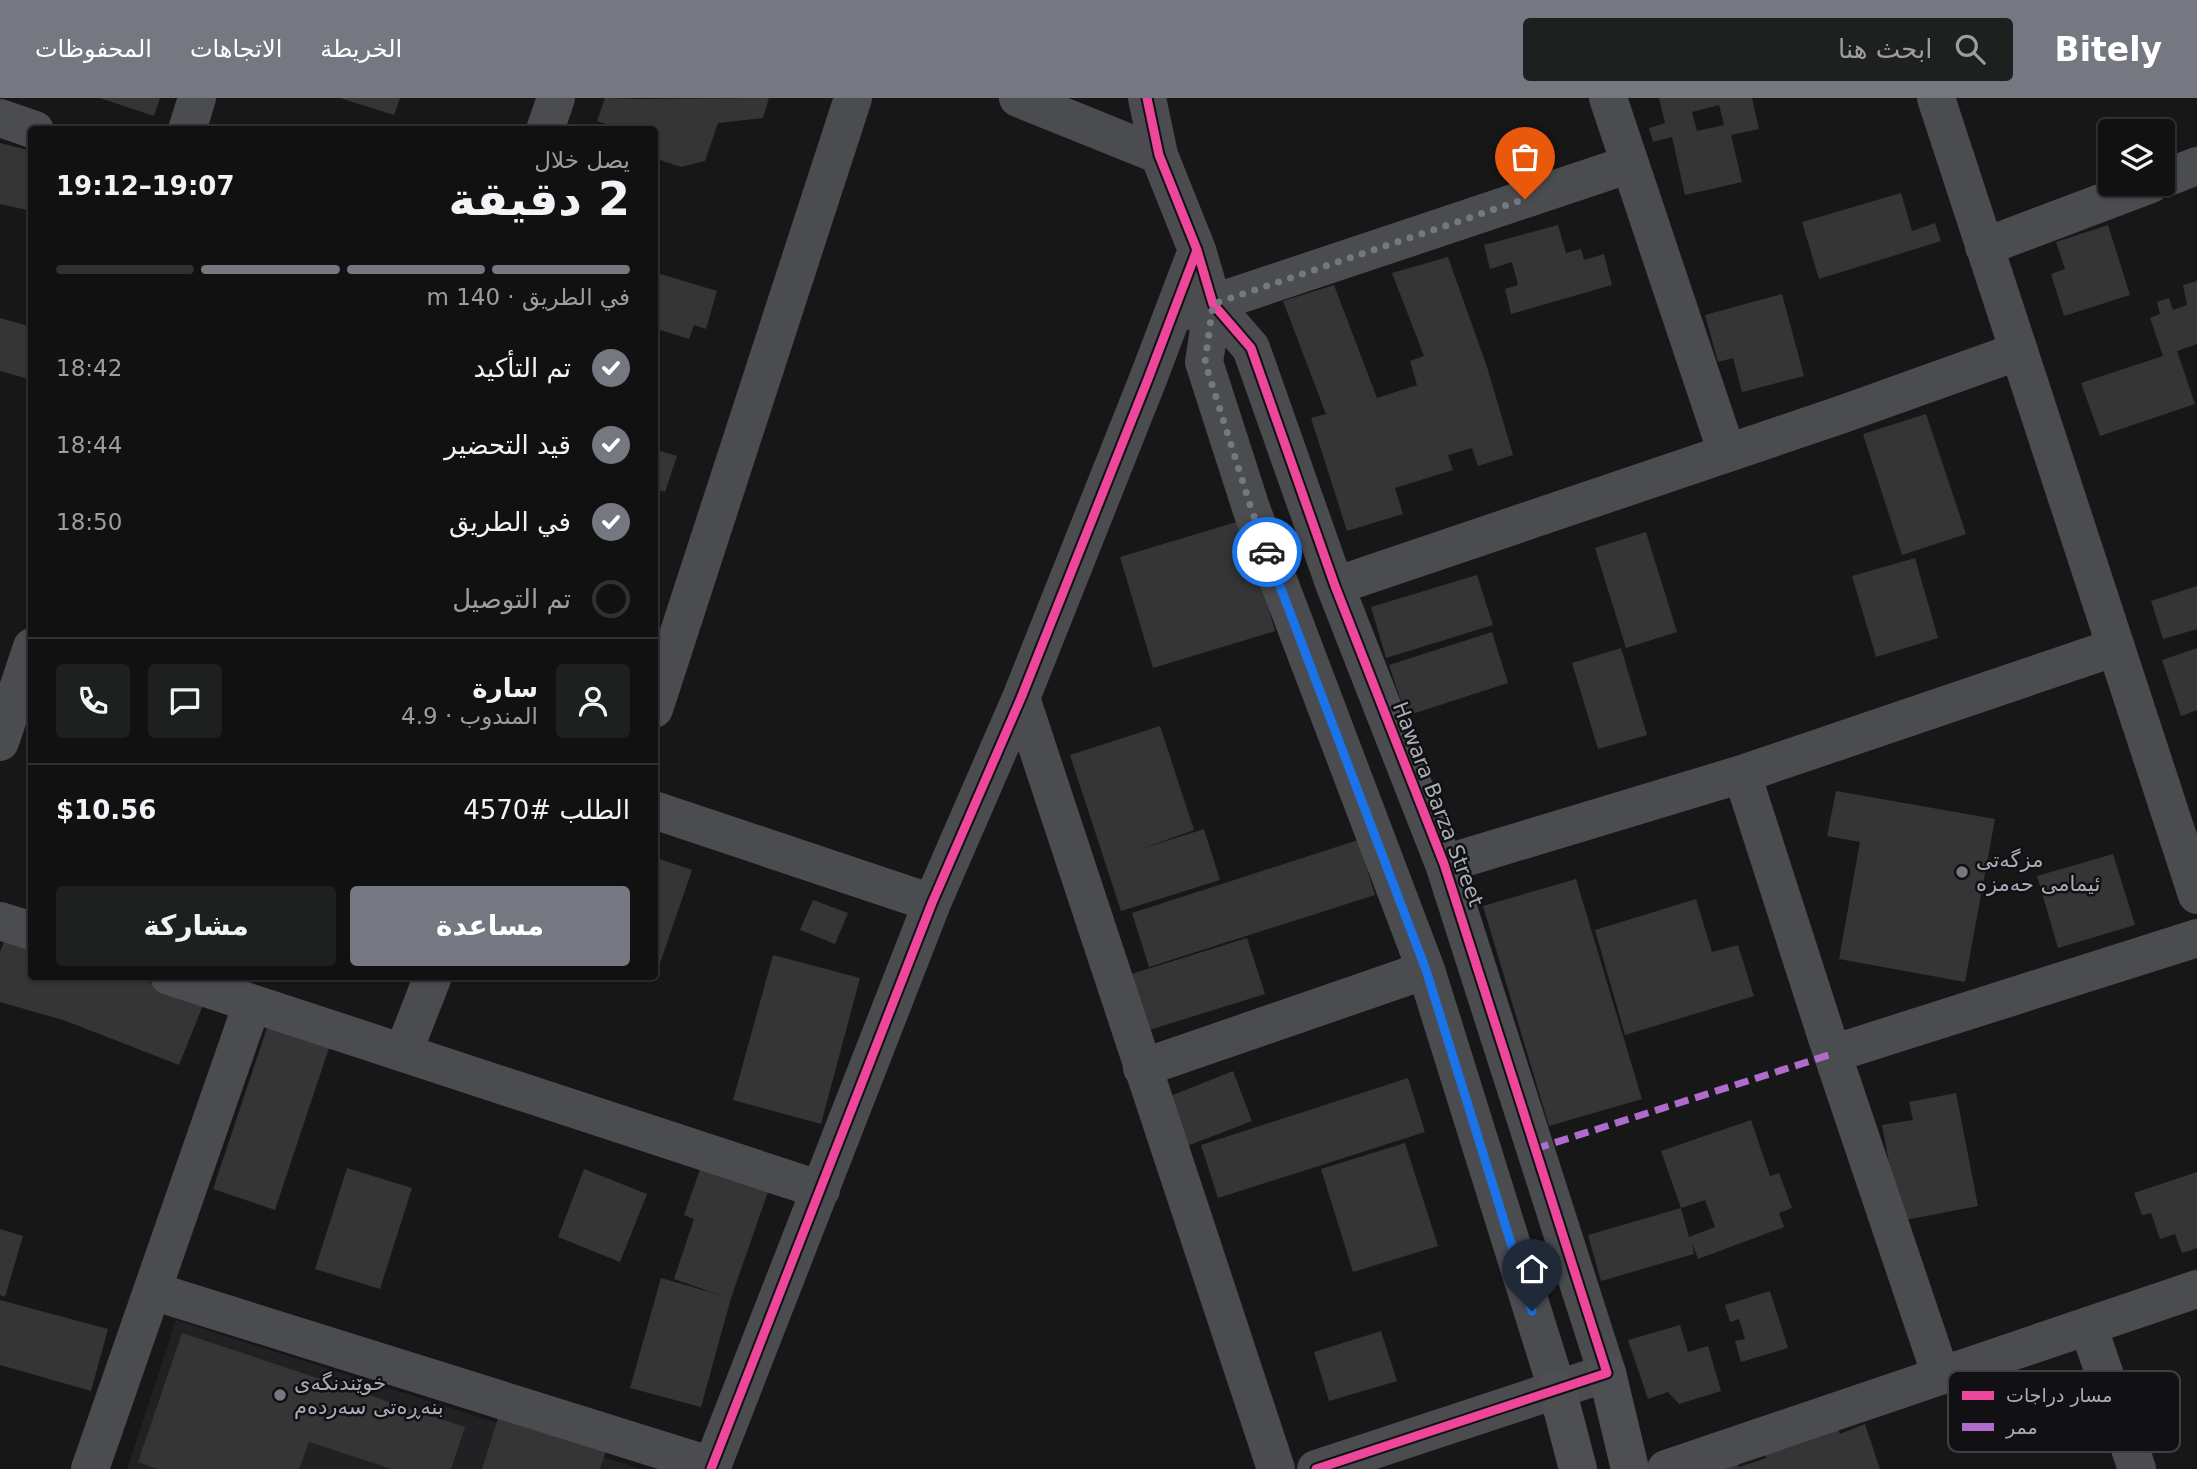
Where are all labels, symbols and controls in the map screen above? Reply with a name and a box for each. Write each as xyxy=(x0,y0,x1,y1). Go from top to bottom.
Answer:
search box xyxy=(1523,18,2013,81)
icon: search xyxy=(1951,30,1989,68)
text: Bitely xyxy=(2055,30,2162,69)
text: ابحث هنا xyxy=(1838,34,1933,64)
text: المحفوظات xyxy=(35,35,152,63)
text: الاتجاهات xyxy=(190,35,282,63)
text: الخريطة xyxy=(320,35,402,63)
map controls xyxy=(2098,119,2175,196)
button: layers xyxy=(2098,119,2175,196)
pin xyxy=(1495,127,1555,199)
icon: bag xyxy=(1506,138,1544,176)
text: يصل خلال xyxy=(534,147,630,173)
text: 19:07–19:12 xyxy=(56,171,235,201)
text: 2 دقيقة xyxy=(448,172,630,226)
text: في الطريق · 140 m xyxy=(426,284,630,310)
icon: check xyxy=(592,349,630,387)
text: تم التأكيد xyxy=(473,353,571,383)
text: 18:42 xyxy=(56,355,122,381)
icon: check xyxy=(592,426,630,464)
text: قيد التحضير xyxy=(444,430,571,460)
text: 18:44 xyxy=(56,432,122,458)
icon: check xyxy=(592,503,630,541)
text: في الطريق xyxy=(449,507,571,537)
text: 18:50 xyxy=(56,509,122,535)
courier xyxy=(1232,517,1302,587)
icon: car xyxy=(1248,533,1286,571)
text: تم التوصيل xyxy=(452,584,571,614)
button: phone xyxy=(56,664,130,738)
button: chat xyxy=(148,664,222,738)
button: person xyxy=(556,664,630,738)
text: سارة xyxy=(472,673,538,703)
street label: Hawara Barza Street xyxy=(1388,698,1488,910)
text: المندوب · 4.9 xyxy=(401,703,538,729)
text: $10.56 xyxy=(56,795,156,825)
text: الطلب #4570 xyxy=(463,795,630,825)
place label: مزگەتی ئیمامی حەمزە xyxy=(1976,848,2100,896)
marker: مزگەتی ئیمامی حەمزە xyxy=(1954,864,1970,880)
button: مشاركة xyxy=(56,886,336,966)
button: مساعدة xyxy=(350,886,630,966)
pin xyxy=(1502,1239,1562,1311)
icon: home xyxy=(1513,1250,1551,1288)
place label: خوێندنگەی بنەڕەتی سەردەم xyxy=(294,1371,444,1419)
legend xyxy=(1948,1371,2180,1452)
text: مسار دراجات xyxy=(2006,1384,2112,1407)
marker: خوێندنگەی بنەڕەتی سەردەم xyxy=(272,1387,288,1403)
text: ممر xyxy=(2005,1416,2038,1439)

